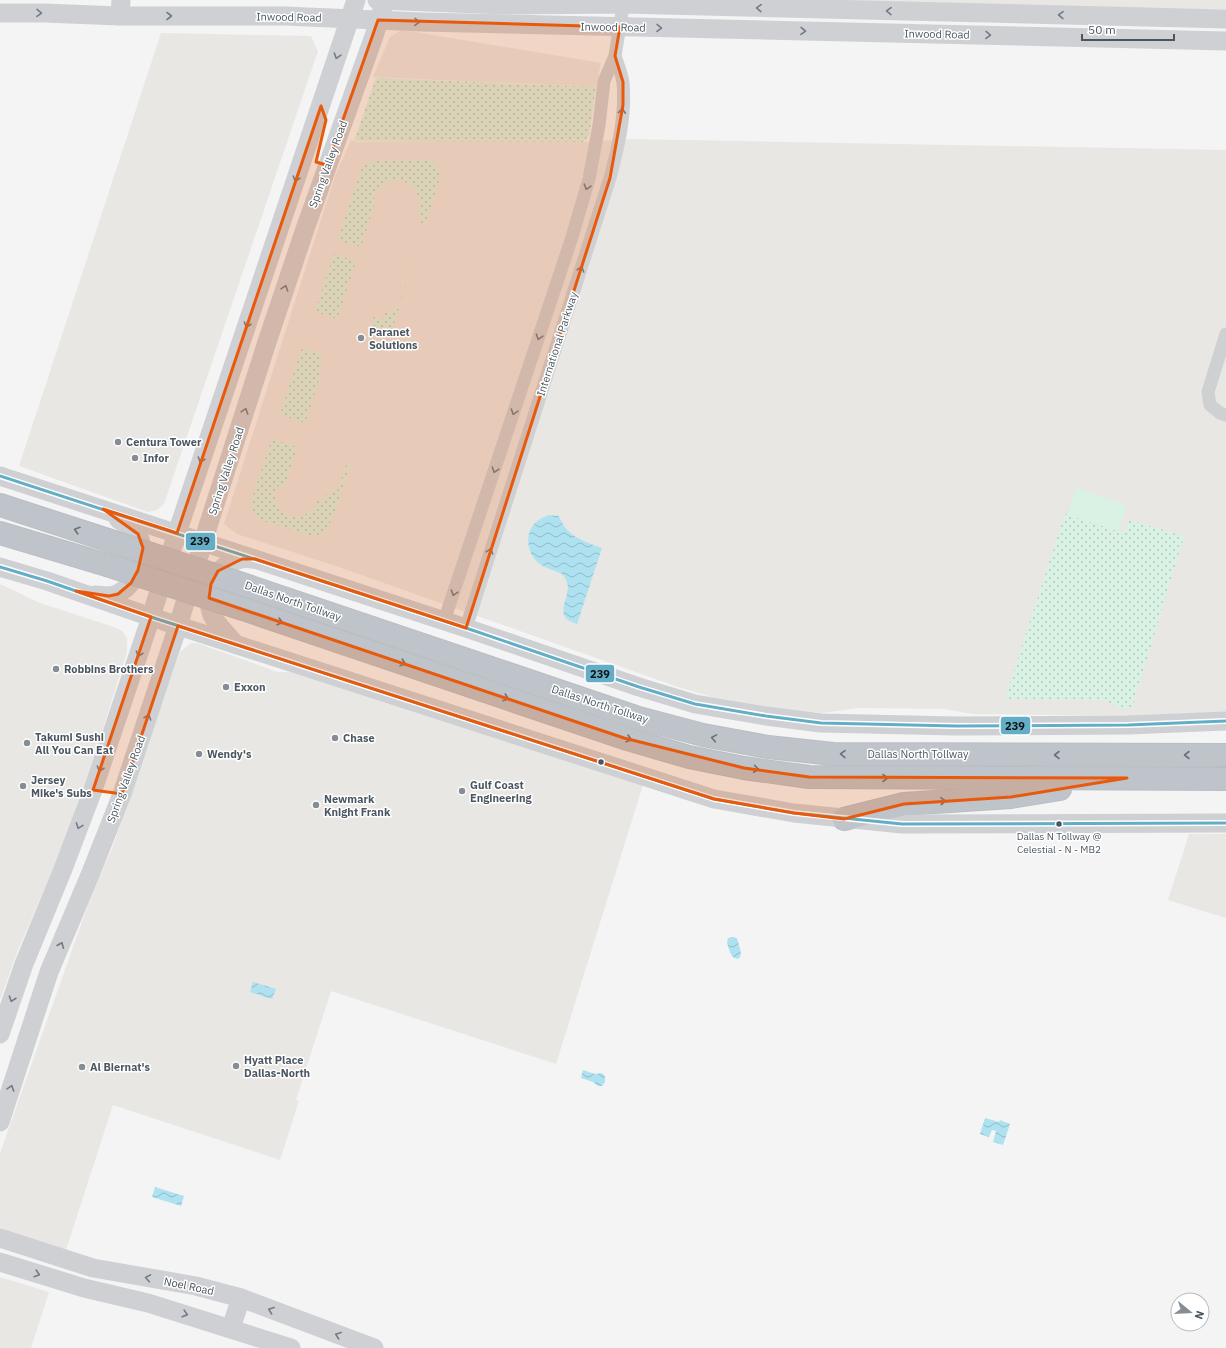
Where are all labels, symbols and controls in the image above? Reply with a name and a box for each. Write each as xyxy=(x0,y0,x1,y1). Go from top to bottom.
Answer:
one-way arrow xyxy=(756,4,762,12)
one-way arrow xyxy=(886,7,892,15)
one-way arrow xyxy=(36,9,42,17)
street label: Inwood Road xyxy=(256,9,322,25)
one-way arrow xyxy=(1058,11,1064,19)
one-way arrow xyxy=(166,12,172,20)
scale bar xyxy=(1082,16,1174,42)
one-way arrow xyxy=(414,17,420,26)
street label: Inwood Road xyxy=(580,19,646,35)
text: 50 m xyxy=(1088,22,1116,37)
one-way arrow xyxy=(656,24,662,32)
street label: Inwood Road xyxy=(904,26,970,42)
one-way arrow xyxy=(800,27,806,35)
one-way arrow xyxy=(985,31,991,39)
one-way arrow xyxy=(334,52,342,59)
one-way arrow xyxy=(618,108,627,114)
street label: Spring Valley Road xyxy=(306,118,350,210)
one-way arrow xyxy=(292,176,301,183)
one-way arrow xyxy=(583,184,592,191)
one-way arrow xyxy=(576,265,585,272)
one-way arrow xyxy=(280,285,289,292)
street label: International Parkway xyxy=(533,289,581,398)
one-way arrow xyxy=(243,321,252,328)
place label: Paranet Solutions xyxy=(369,325,418,352)
marker: Paranet Solutions xyxy=(356,333,366,343)
one-way arrow xyxy=(535,333,543,340)
one-way arrow xyxy=(240,408,249,415)
one-way arrow xyxy=(510,408,519,415)
street label: Spring Valley Road xyxy=(205,425,247,517)
place label: Centura Tower xyxy=(126,435,202,449)
marker: Centura Tower xyxy=(113,437,123,447)
place label: Infor xyxy=(143,451,169,465)
marker: Infor xyxy=(130,453,140,463)
one-way arrow xyxy=(198,457,206,464)
one-way arrow xyxy=(491,466,500,473)
one-way arrow xyxy=(73,526,80,535)
line badge: 239 xyxy=(185,532,216,551)
text: 239 xyxy=(190,534,210,548)
one-way arrow xyxy=(485,548,494,555)
street label: Dallas North Tollway xyxy=(243,578,344,624)
one-way arrow xyxy=(450,590,459,597)
one-way arrow xyxy=(276,617,283,626)
one-way arrow xyxy=(135,650,143,657)
one-way arrow xyxy=(400,658,407,667)
place label: Robbins Brothers xyxy=(64,662,154,676)
marker: Robbins Brothers xyxy=(51,664,61,674)
line badge: 239 xyxy=(585,664,615,683)
text: 239 xyxy=(590,667,610,681)
place label: Exxon xyxy=(234,680,266,694)
marker: Exxon xyxy=(221,682,231,692)
street label: Dallas North Tollway xyxy=(550,682,651,726)
one-way arrow xyxy=(503,693,510,702)
one-way arrow xyxy=(143,714,151,721)
line badge: 239 xyxy=(1000,716,1031,735)
text: 239 xyxy=(1005,719,1025,733)
place label: Takumi Sushi All You Can Eat xyxy=(35,730,113,757)
place label: Chase xyxy=(343,731,375,745)
street label: Spring Valley Road xyxy=(104,733,148,825)
marker: Chase xyxy=(330,733,340,743)
one-way arrow xyxy=(711,734,717,742)
one-way arrow xyxy=(626,735,633,743)
marker: Takumi Sushi All You Can Eat xyxy=(22,738,32,748)
place label: Wendy's xyxy=(207,747,252,761)
street label: Dallas North Tollway xyxy=(867,747,969,761)
marker: Wendy's xyxy=(194,749,204,759)
one-way arrow xyxy=(840,750,846,758)
one-way arrow xyxy=(1054,751,1060,759)
one-way arrow xyxy=(1184,751,1190,759)
unlabelled marker xyxy=(596,757,606,767)
one-way arrow xyxy=(753,765,759,774)
one-way arrow xyxy=(96,766,105,773)
place label: Jersey Mike's Subs xyxy=(31,773,92,800)
one-way arrow xyxy=(882,774,888,782)
place label: Gulf Coast Engineering xyxy=(470,778,533,805)
marker: Jersey Mike's Subs xyxy=(18,781,28,791)
marker: Gulf Coast Engineering xyxy=(457,786,467,796)
place label: Newmark Knight Frank xyxy=(324,792,391,819)
one-way arrow xyxy=(940,797,946,806)
marker: Newmark Knight Frank xyxy=(311,800,321,810)
marker: Dallas N Tollway @ Celestial - N - MB2 xyxy=(1054,819,1064,829)
one-way arrow xyxy=(76,823,84,830)
place label: Dallas N Tollway @ Celestial - N - MB2 xyxy=(1017,830,1101,856)
one-way arrow xyxy=(56,941,64,948)
one-way arrow xyxy=(8,995,17,1002)
place label: Hyatt Place Dallas-North xyxy=(244,1053,310,1080)
place label: Al Biernat's xyxy=(90,1060,150,1074)
marker: Hyatt Place Dallas-North xyxy=(231,1061,241,1071)
marker: Al Biernat's xyxy=(77,1062,87,1072)
one-way arrow xyxy=(6,1085,15,1092)
one-way arrow xyxy=(34,1269,41,1277)
one-way arrow xyxy=(145,1274,151,1282)
street label: Noel Road xyxy=(163,1274,215,1298)
north arrow xyxy=(1170,1292,1210,1332)
one-way arrow xyxy=(268,1306,275,1314)
one-way arrow xyxy=(181,1309,188,1318)
text: N xyxy=(1192,1309,1207,1321)
one-way arrow xyxy=(335,1331,342,1339)

